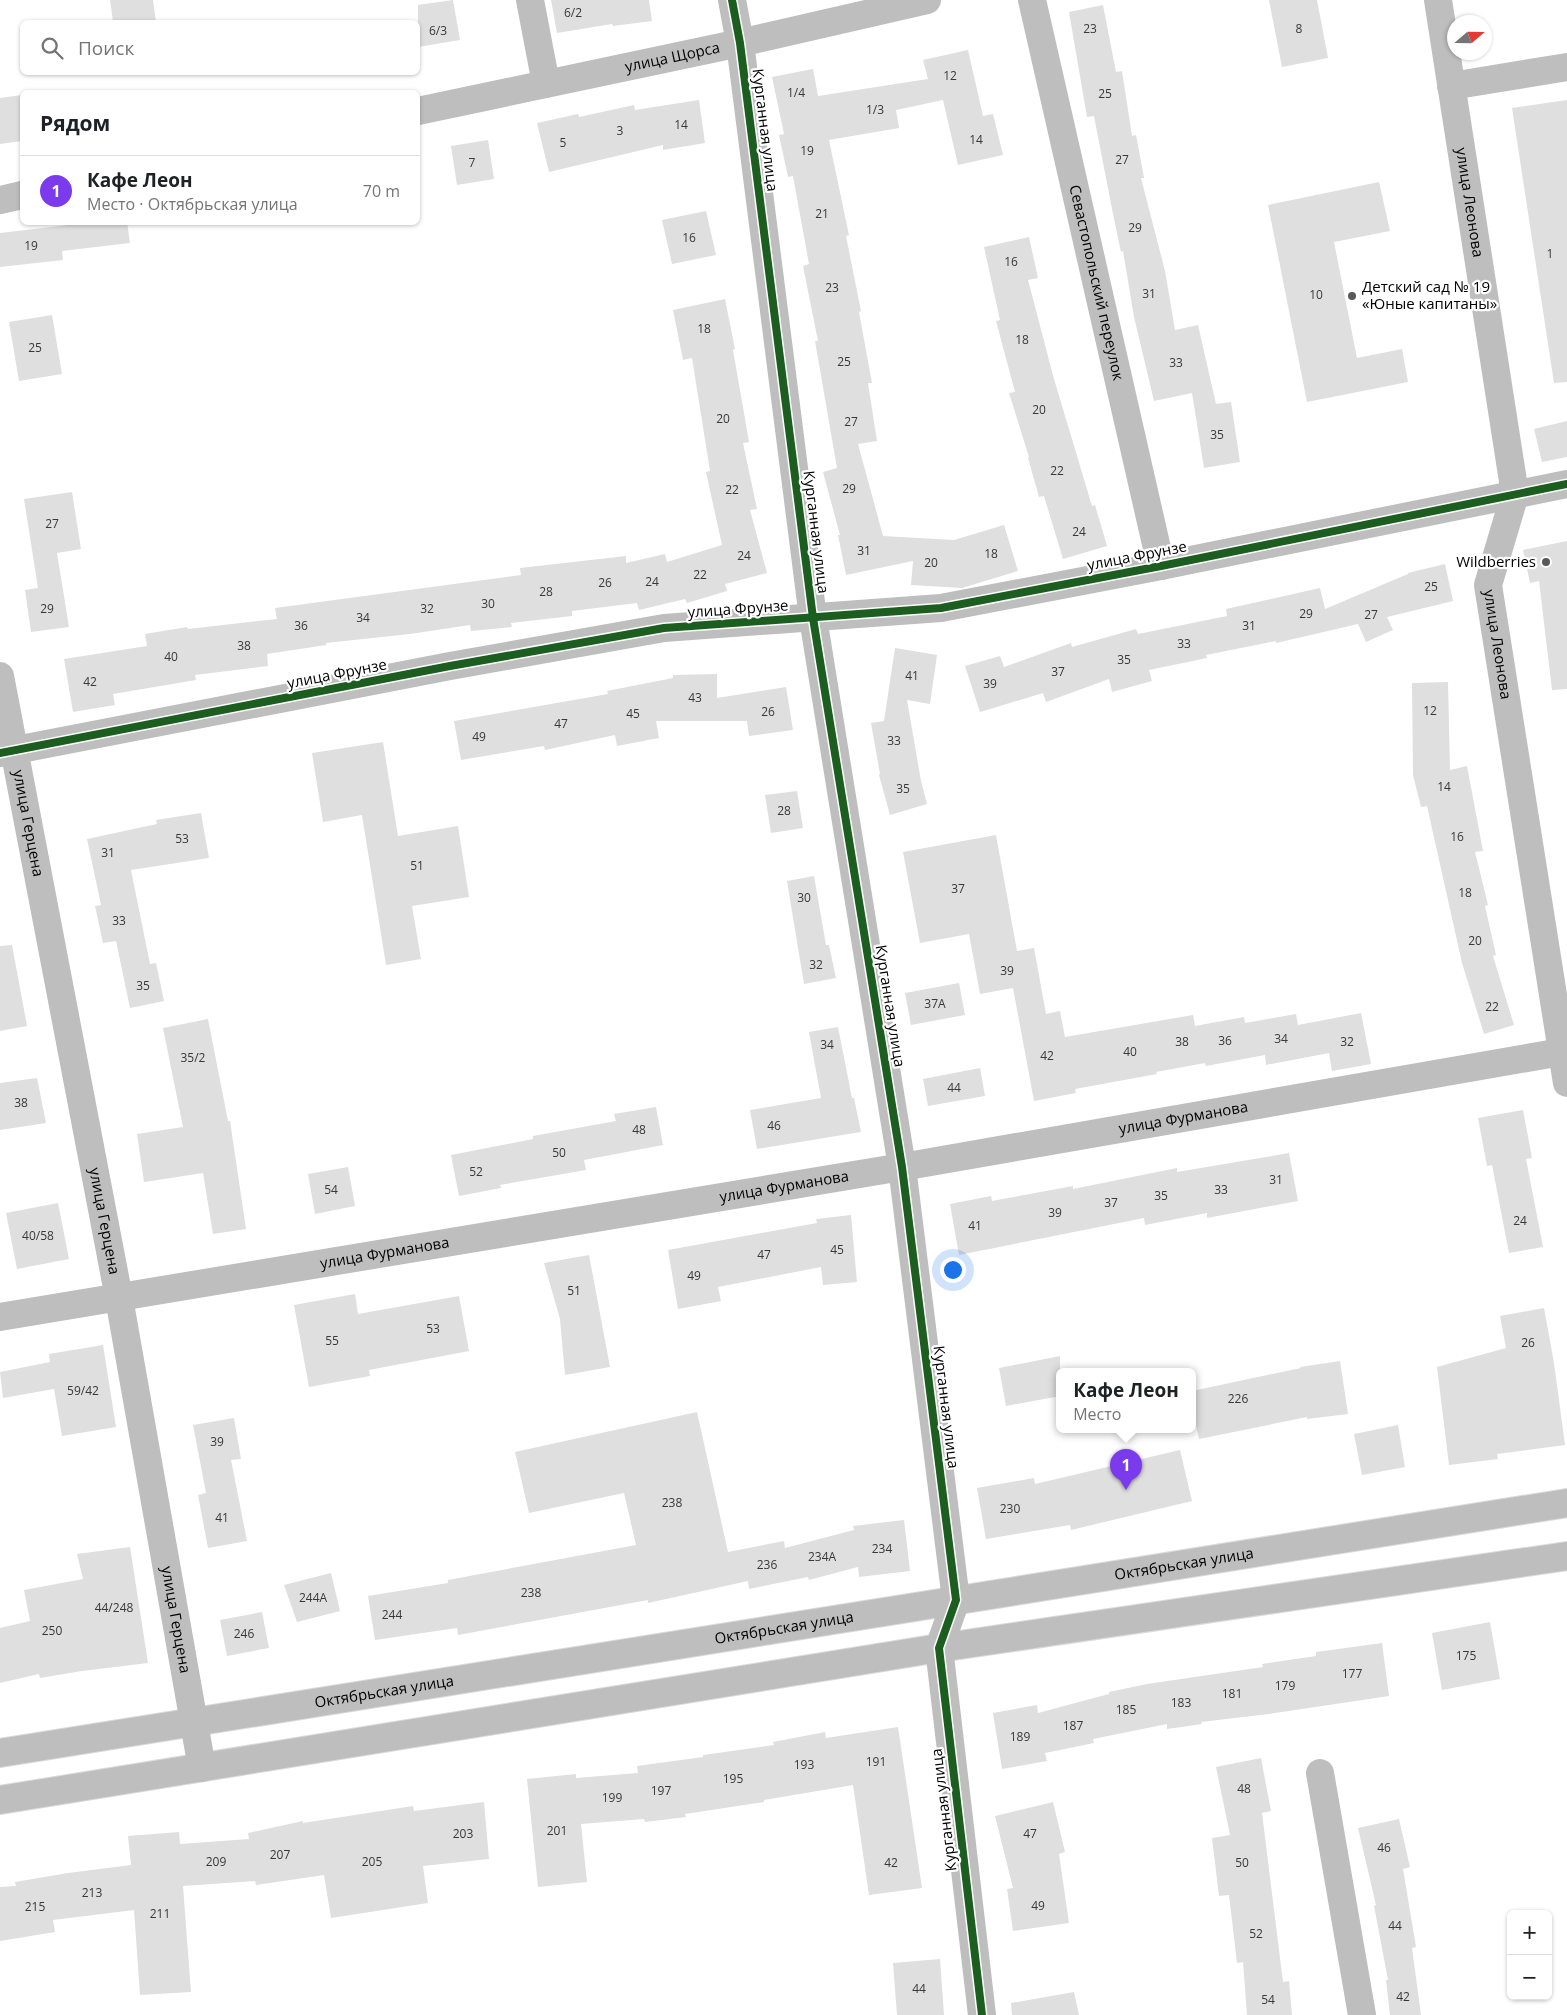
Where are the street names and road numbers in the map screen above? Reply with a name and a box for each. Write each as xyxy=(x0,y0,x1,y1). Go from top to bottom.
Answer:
street label: улица Щорса xyxy=(623,37,722,76)
street label: Курганная улица xyxy=(749,67,783,192)
street label: улица Леонова xyxy=(1452,146,1489,259)
street label: Севастопольский переулок xyxy=(1065,183,1129,383)
street label: Курганная улица xyxy=(800,469,834,594)
street label: улица Фрунзе xyxy=(1085,536,1188,574)
street label: улица Леонова xyxy=(1480,588,1517,701)
street label: улица Фрунзе xyxy=(687,595,789,622)
street label: улица Фрунзе xyxy=(285,654,388,692)
street label: улица Герцена xyxy=(9,768,49,878)
street label: Курганная улица xyxy=(871,943,911,1068)
street label: улица Фурманова xyxy=(1117,1096,1249,1138)
street label: улица Фурманова xyxy=(718,1165,850,1206)
street label: улица Герцена xyxy=(85,1166,125,1276)
street label: улица Фурманова xyxy=(318,1231,451,1273)
street label: Курганная улица xyxy=(930,1344,964,1469)
street label: Октябрьская улица xyxy=(1113,1542,1255,1584)
street label: улица Герцена xyxy=(158,1564,196,1675)
street label: Октябрьская улица xyxy=(713,1606,855,1648)
street label: Октябрьская улица xyxy=(313,1670,455,1712)
street label: Курганная улица xyxy=(926,1748,960,1873)

